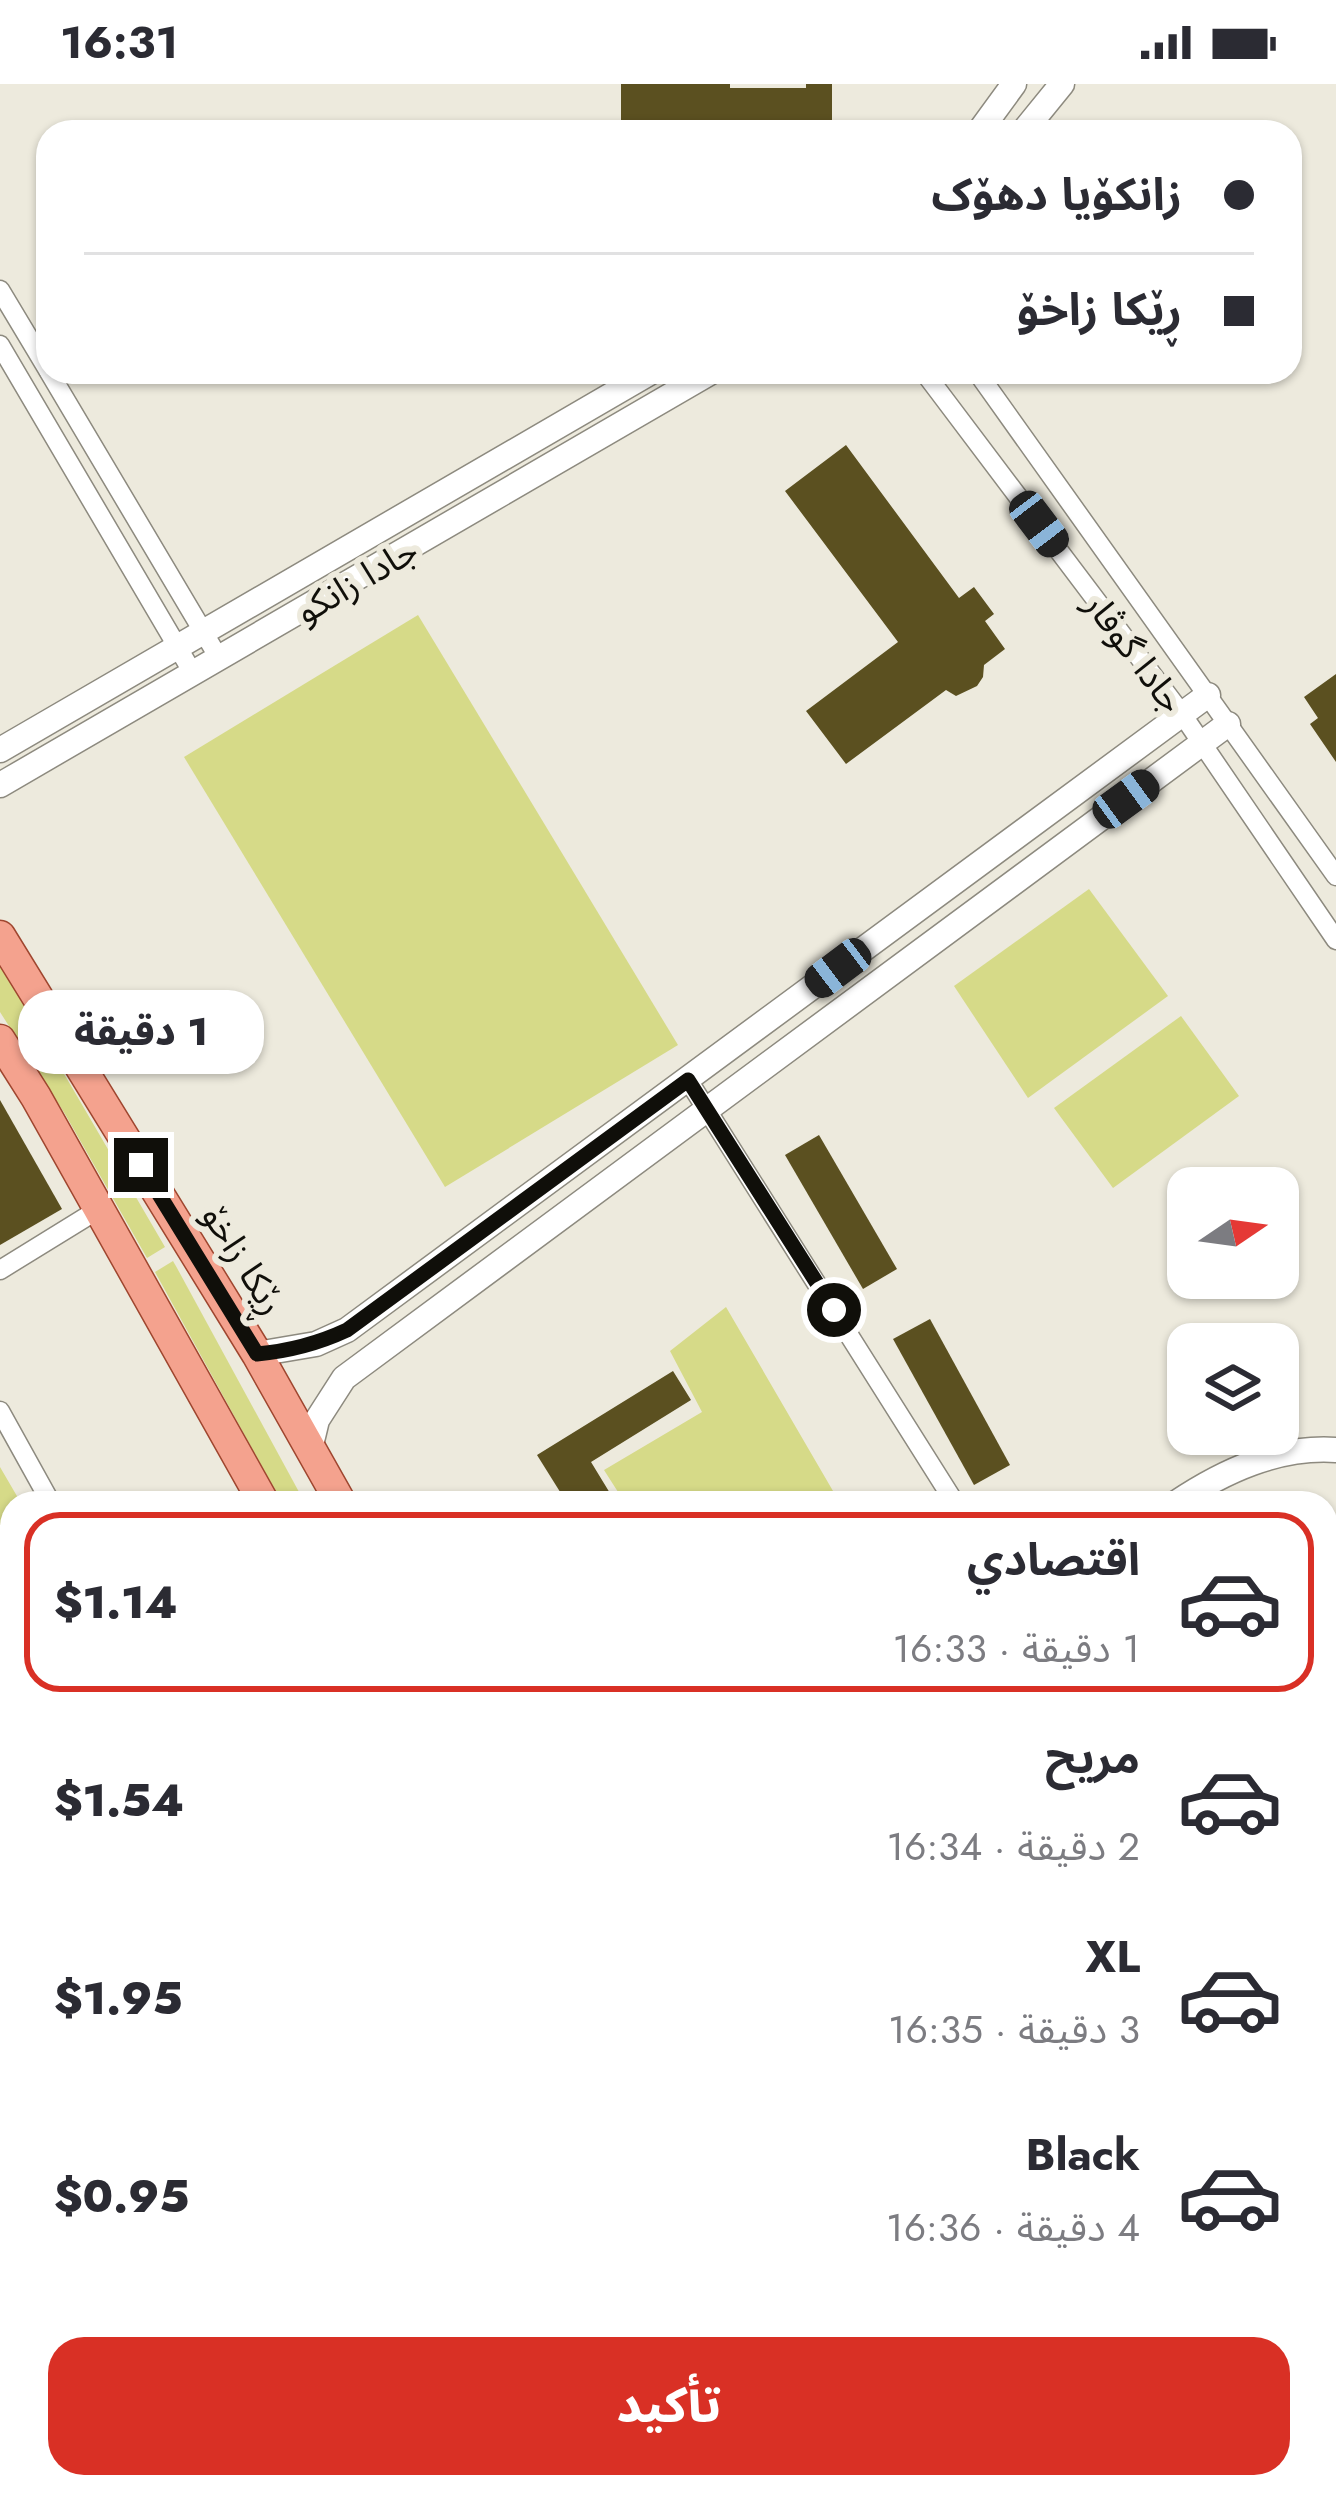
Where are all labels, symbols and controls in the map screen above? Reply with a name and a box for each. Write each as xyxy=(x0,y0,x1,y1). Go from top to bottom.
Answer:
text: 16:31 xyxy=(60,10,178,75)
text: زانکۆیا دهۆک xyxy=(931,162,1182,227)
text: ڕێکا زاخۆ xyxy=(1017,277,1182,342)
car xyxy=(1003,484,1075,564)
street label: جادا زانکو xyxy=(285,524,427,636)
street label: جادا گوڤار xyxy=(1072,580,1198,723)
car xyxy=(1086,763,1166,835)
car xyxy=(798,932,878,1004)
callout: 1 دقيقة xyxy=(18,991,264,1075)
text: 1 دقيقة xyxy=(74,1003,208,1060)
route end xyxy=(114,1138,168,1192)
north arrow xyxy=(1167,1167,1299,1299)
map controls xyxy=(1167,1167,1299,1455)
street label: ڕێکا زاخۆ xyxy=(186,1194,298,1327)
route start xyxy=(807,1283,861,1337)
button: layers xyxy=(1167,1323,1299,1455)
text: اقتصادي xyxy=(967,1527,1140,1592)
icon: car xyxy=(1176,1548,1284,1656)
text: $1.14 xyxy=(54,1570,178,1635)
text: 1 دقيقة · 16:33 xyxy=(892,1620,1140,1677)
text: مريح xyxy=(1045,1725,1140,1790)
icon: car xyxy=(1176,1746,1284,1854)
text: $1.54 xyxy=(54,1768,184,1833)
text: 2 دقيقة · 16:34 xyxy=(886,1818,1140,1875)
text: XL xyxy=(1085,1924,1140,1989)
icon: car xyxy=(1176,1944,1284,2052)
text: $1.95 xyxy=(54,1966,183,2031)
text: 3 دقيقة · 16:35 xyxy=(888,2001,1140,2058)
text: Black xyxy=(1026,2122,1140,2187)
icon: car xyxy=(1176,2142,1284,2250)
text: $0.95 xyxy=(54,2164,189,2229)
text: 4 دقيقة · 16:36 xyxy=(886,2199,1140,2256)
button: تأكيد xyxy=(48,2337,1290,2475)

